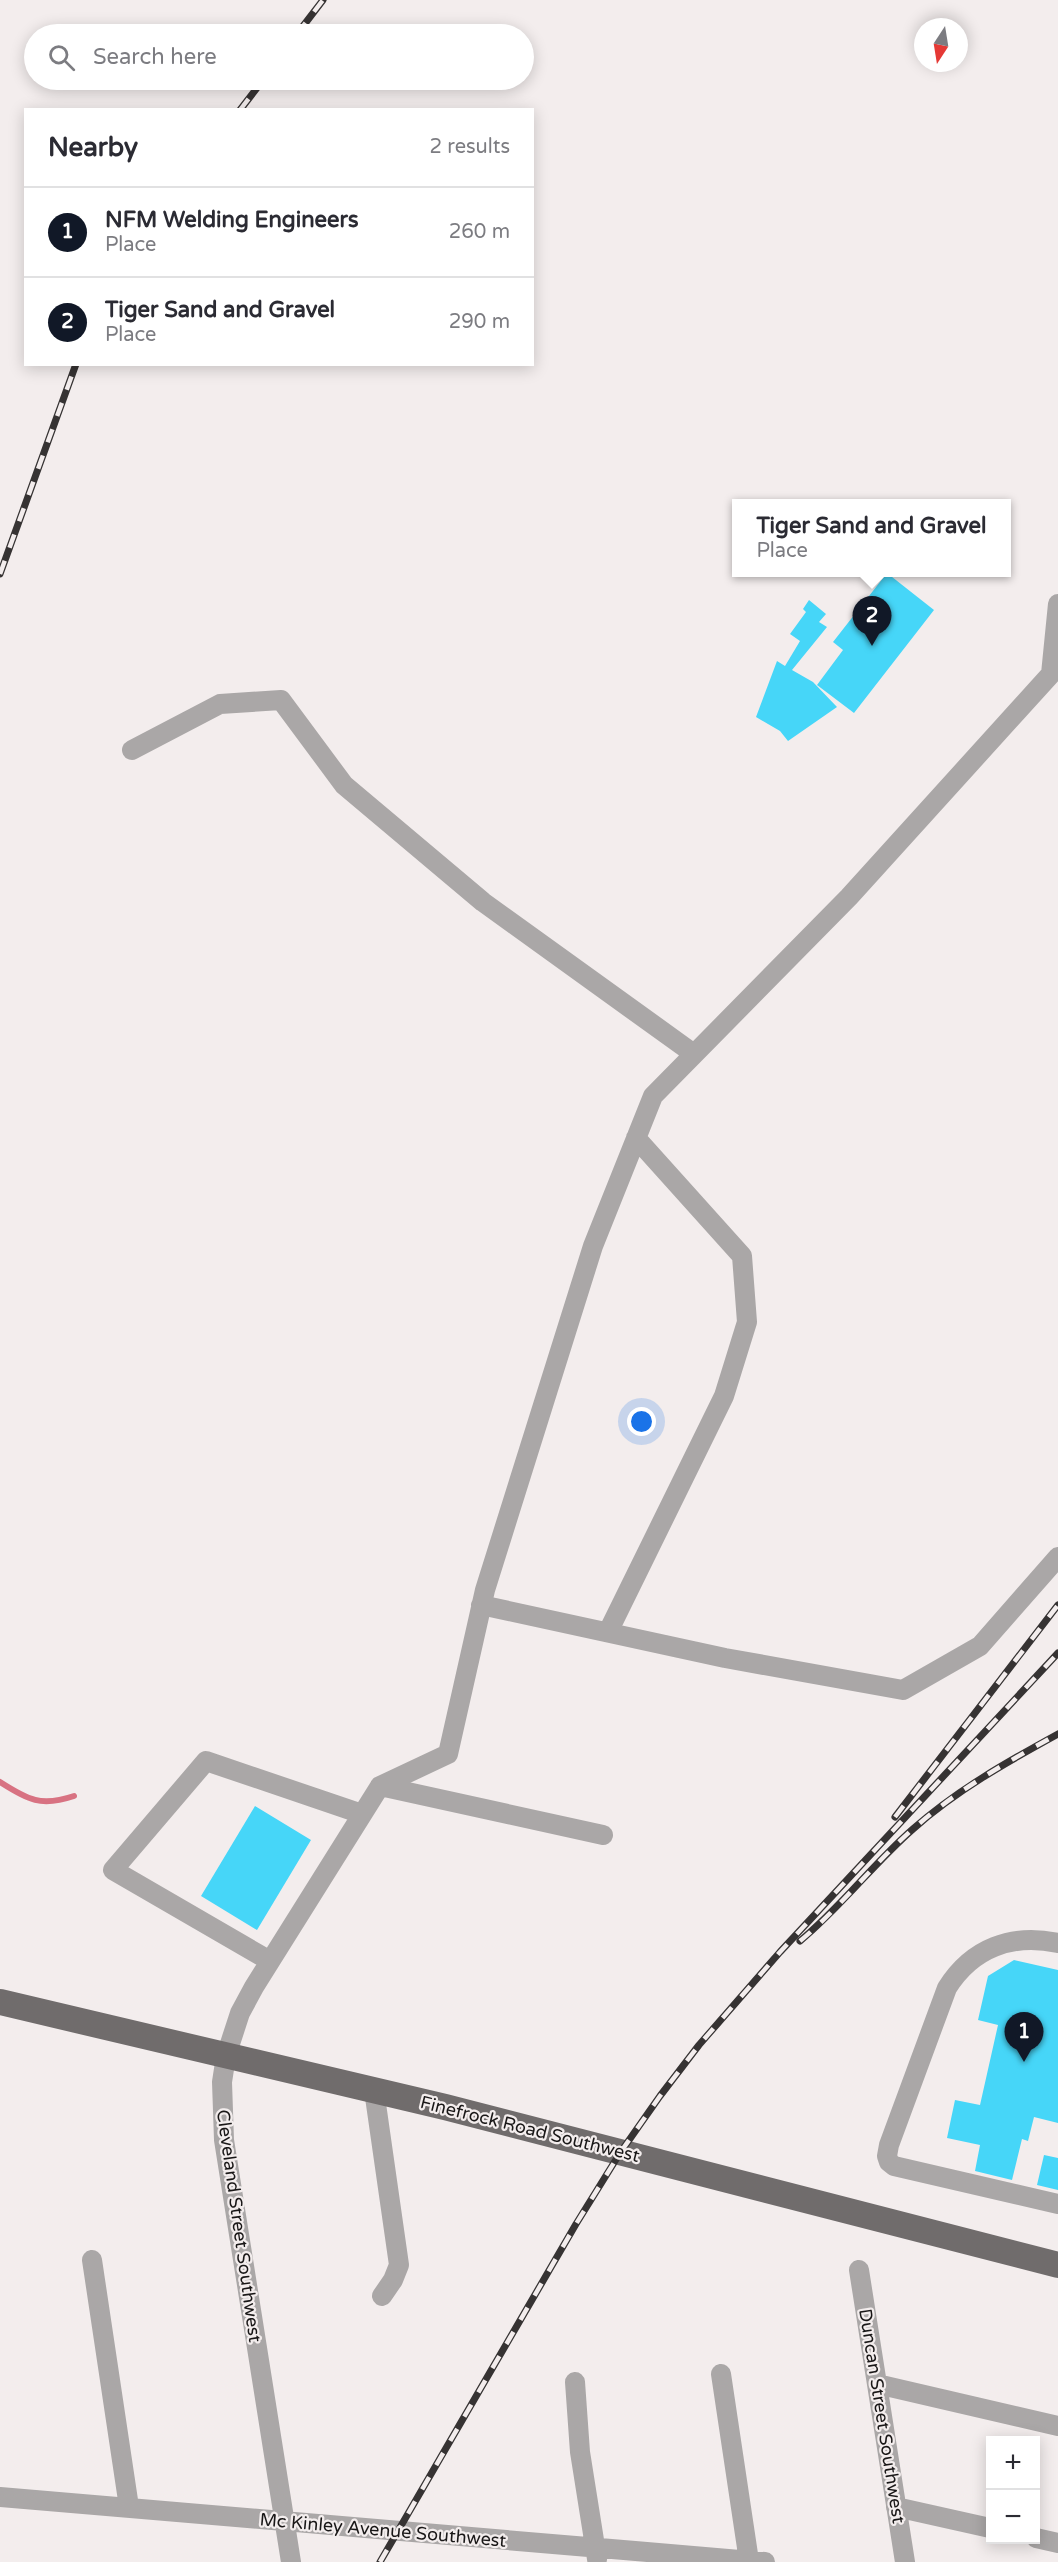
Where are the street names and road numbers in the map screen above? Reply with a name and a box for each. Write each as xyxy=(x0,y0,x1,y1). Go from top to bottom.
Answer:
street label: Finefrock Road Southwest xyxy=(418,2091,642,2167)
street label: Cleveland Street Southwest xyxy=(212,2108,266,2344)
street label: Duncan Street Southwest xyxy=(854,2307,910,2525)
street label: Mc Kinley Avenue Southwest xyxy=(259,2508,507,2552)

